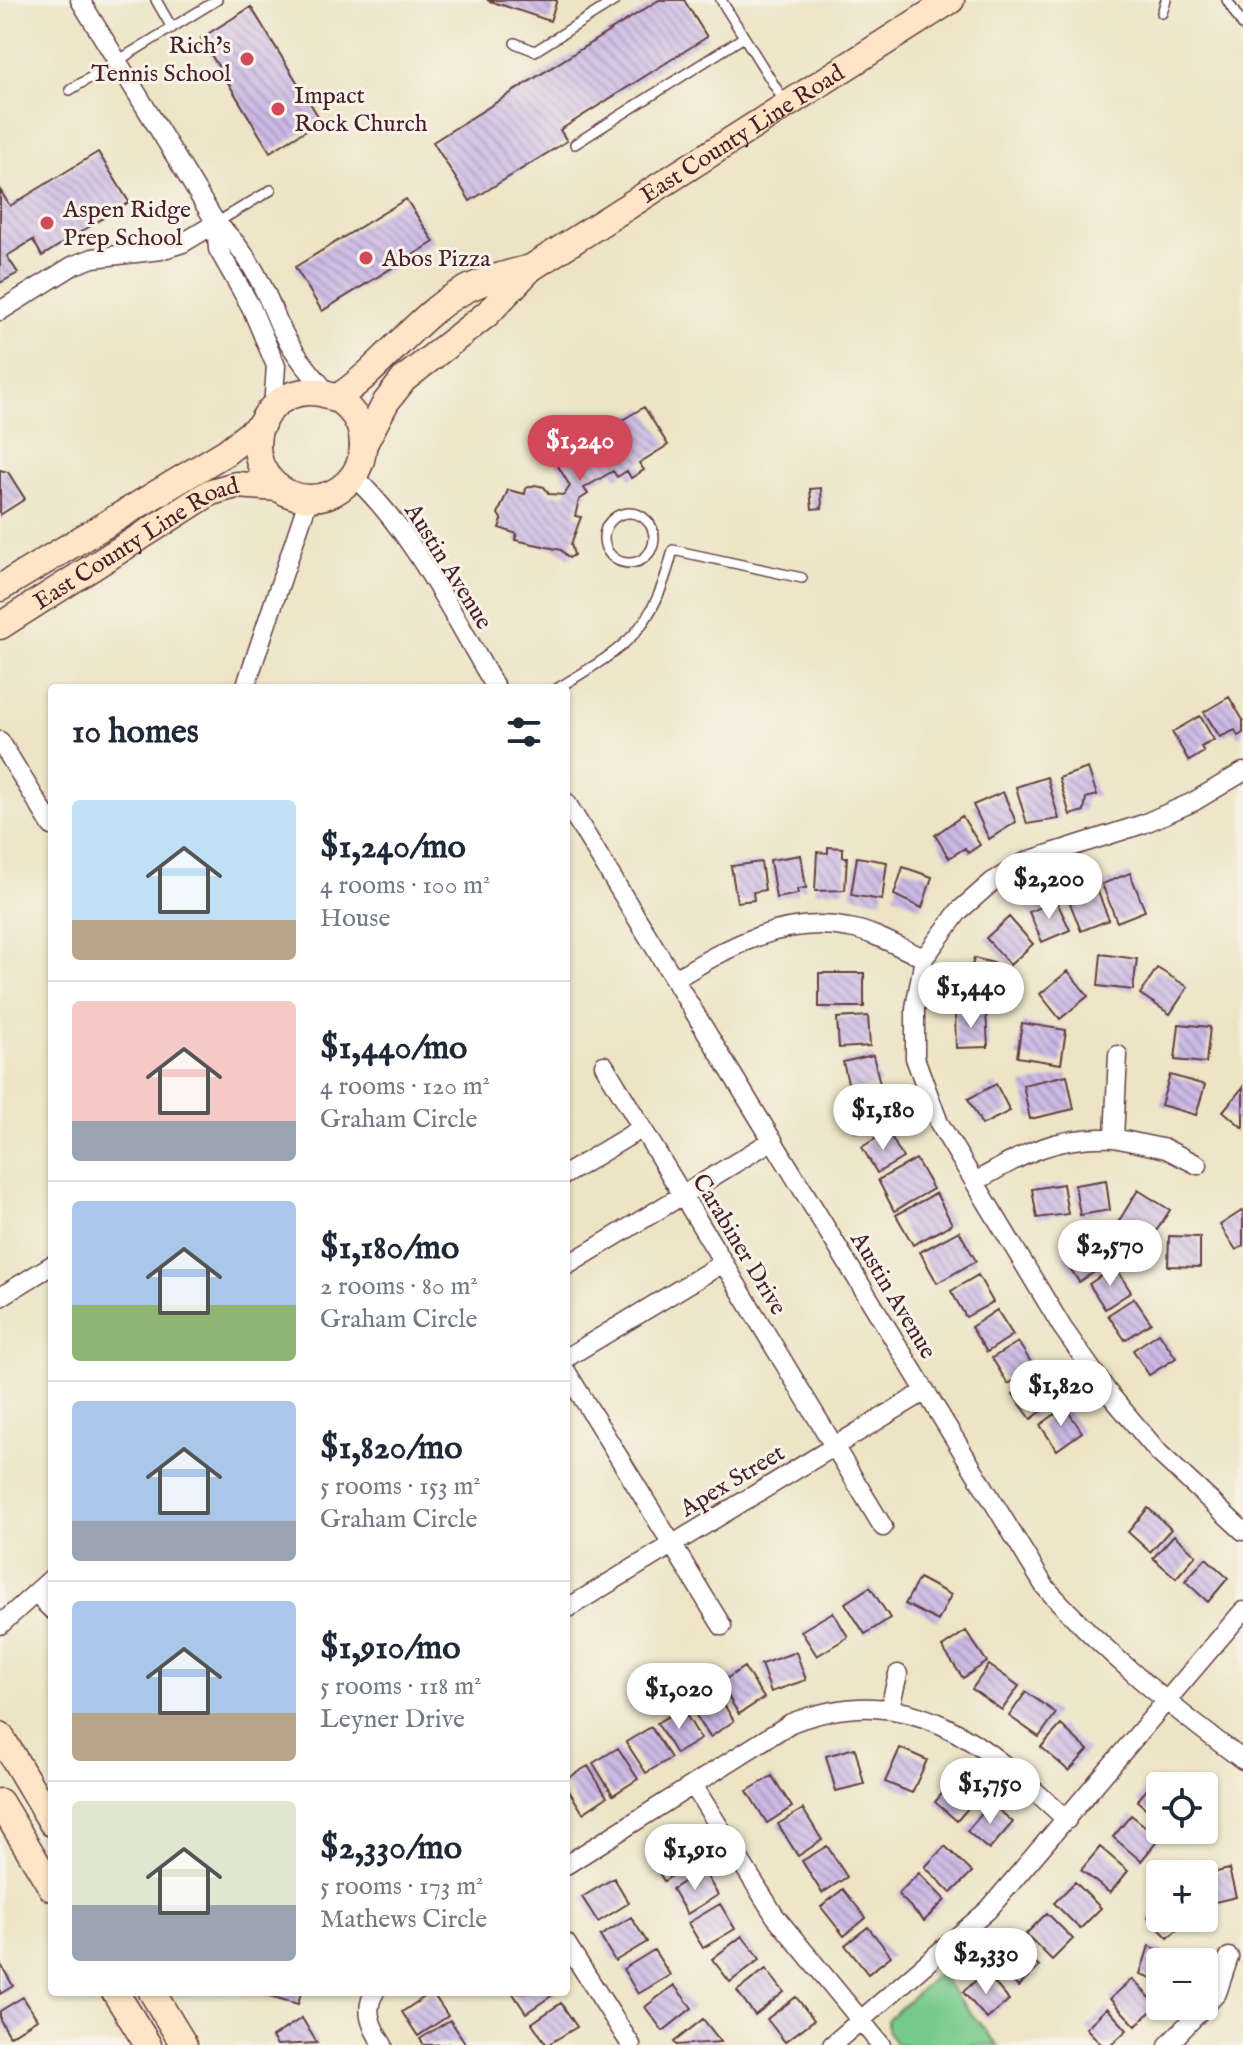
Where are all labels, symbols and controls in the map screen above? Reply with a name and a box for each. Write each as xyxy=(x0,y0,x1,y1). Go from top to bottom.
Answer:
place label: Rich's Tennis School xyxy=(91,31,231,90)
marker: Rich's Tennis School xyxy=(238,50,256,68)
street label: East County Line Road xyxy=(635,58,851,211)
place label: Impact Rock Church xyxy=(294,81,428,140)
marker: Impact Rock Church xyxy=(269,100,287,118)
place label: Aspen Ridge Prep School xyxy=(62,195,191,254)
marker: Aspen Ridge Prep School xyxy=(38,214,56,232)
place label: Abos Pizza xyxy=(381,244,491,275)
marker: Abos Pizza xyxy=(357,249,375,267)
pin: $1,240 xyxy=(515,415,645,483)
text: $1,240 xyxy=(546,424,614,457)
street label: East County Line Road xyxy=(28,471,243,618)
street label: Austin Avenue xyxy=(396,497,499,636)
icon: filters xyxy=(502,710,546,754)
text: 10 homes xyxy=(72,711,199,754)
text: $1,240/mo xyxy=(320,826,466,869)
icon: home xyxy=(136,832,232,928)
pin: $2,200 xyxy=(984,853,1114,921)
text: $2,200 xyxy=(1013,862,1085,895)
text: 4 rooms · 100 m² xyxy=(320,869,490,902)
text: House xyxy=(320,902,390,935)
pin: $1,440 xyxy=(906,962,1036,1030)
text: $1,440 xyxy=(936,971,1006,1004)
text: $1,440/mo xyxy=(320,1027,467,1070)
icon: home xyxy=(136,1033,232,1129)
text: 4 rooms · 120 m² xyxy=(320,1070,490,1103)
pin: $1,180 xyxy=(818,1084,948,1152)
text: $1,180 xyxy=(851,1093,915,1126)
text: Graham Circle xyxy=(320,1103,477,1136)
street label: Carabiner Drive xyxy=(684,1168,793,1321)
pin: $2,570 xyxy=(1045,1220,1175,1288)
street label: Austin Avenue xyxy=(842,1226,943,1365)
text: $1,180/mo xyxy=(320,1227,459,1270)
text: $2,570 xyxy=(1076,1229,1144,1262)
icon: home xyxy=(136,1233,232,1329)
text: 2 rooms · 80 m² xyxy=(320,1270,478,1303)
text: Graham Circle xyxy=(320,1303,477,1336)
pin: $1,820 xyxy=(996,1360,1126,1428)
text: $1,820 xyxy=(1028,1369,1094,1402)
text: $1,820/mo xyxy=(320,1427,463,1470)
icon: home xyxy=(136,1433,232,1529)
street label: Apex Street xyxy=(674,1438,791,1525)
text: 5 rooms · 153 m² xyxy=(320,1470,481,1503)
text: Graham Circle xyxy=(320,1503,477,1536)
text: $1,910/mo xyxy=(320,1627,461,1670)
icon: home xyxy=(136,1633,232,1729)
pin: $1,020 xyxy=(614,1663,744,1731)
text: 5 rooms · 118 m² xyxy=(320,1670,482,1703)
text: $1,020 xyxy=(645,1672,713,1705)
text: Leyner Drive xyxy=(320,1703,465,1736)
pin: $1,750 xyxy=(925,1758,1055,1826)
text: $1,750 xyxy=(958,1767,1022,1800)
map controls xyxy=(1146,1772,1218,2020)
button: locate xyxy=(1146,1772,1218,1844)
pin: $1,910 xyxy=(630,1824,760,1892)
text: $2,330/mo xyxy=(320,1827,462,1870)
icon: home xyxy=(136,1833,232,1929)
text: $1,910 xyxy=(663,1833,727,1866)
button: + xyxy=(1146,1860,1218,1932)
text: 5 rooms · 173 m² xyxy=(320,1870,484,1903)
text: Mathews Circle xyxy=(320,1903,487,1936)
pin: $2,330 xyxy=(921,1928,1051,1996)
text: $2,330 xyxy=(953,1937,1019,1970)
button: − xyxy=(1146,1948,1218,2020)

